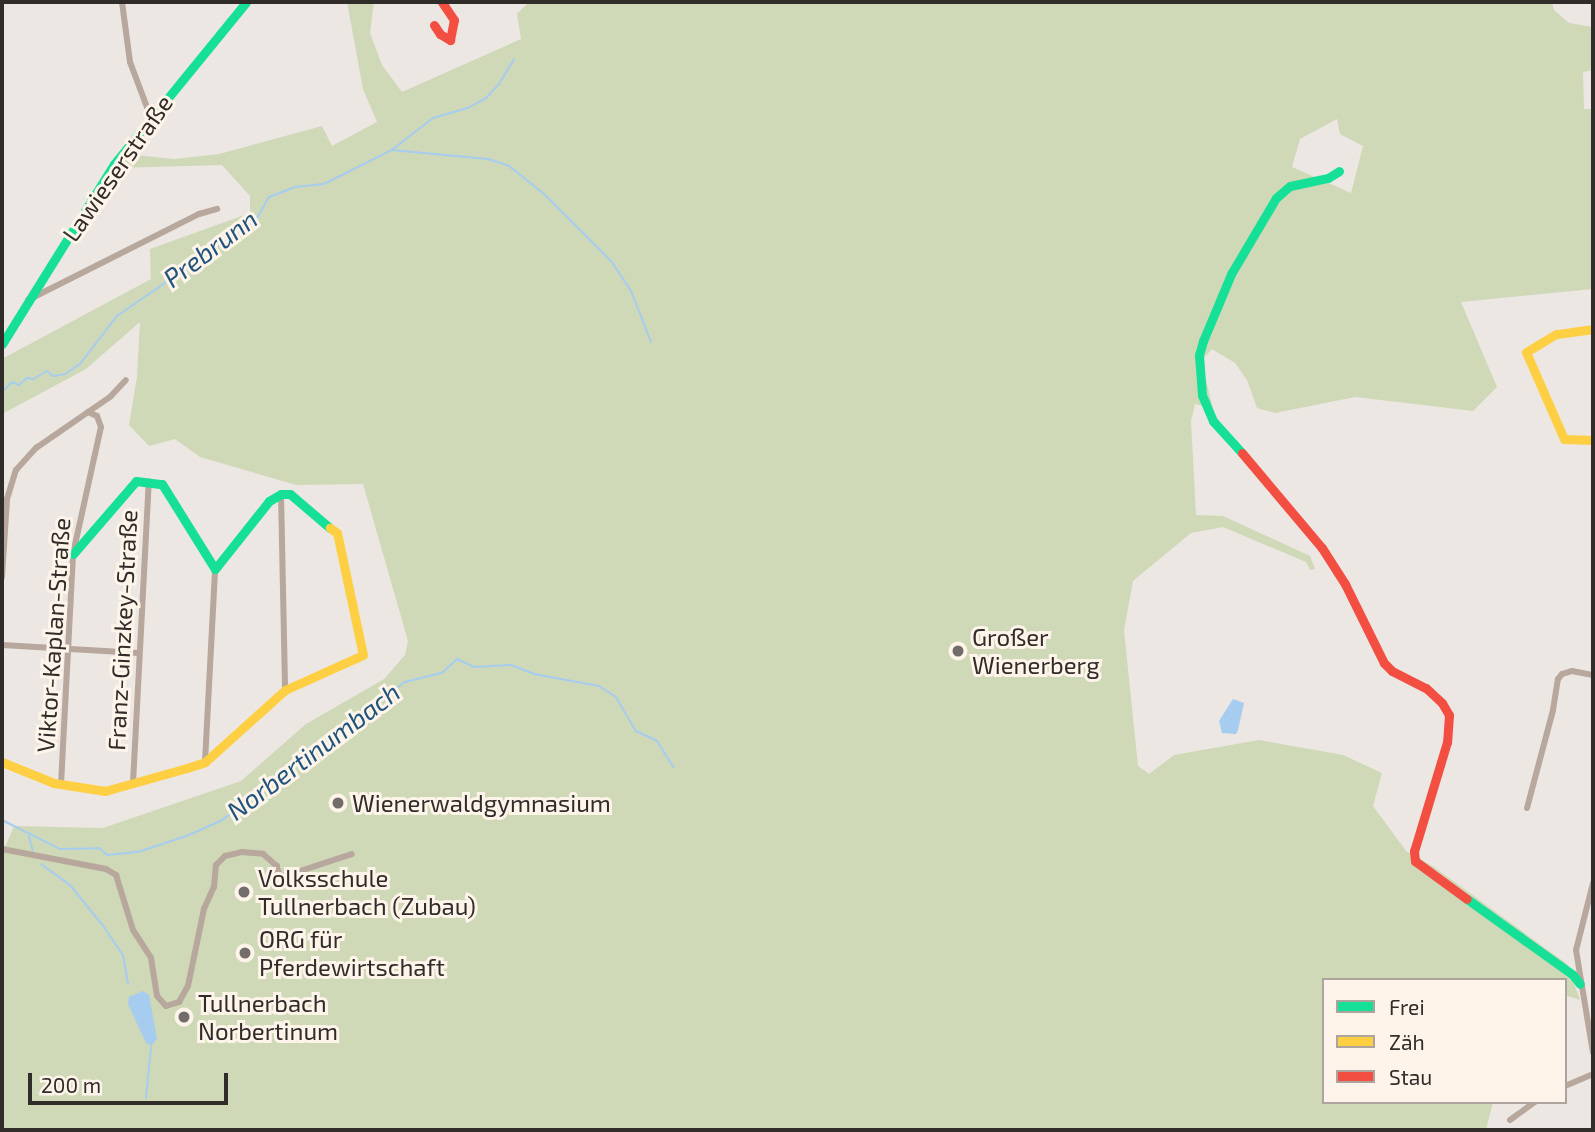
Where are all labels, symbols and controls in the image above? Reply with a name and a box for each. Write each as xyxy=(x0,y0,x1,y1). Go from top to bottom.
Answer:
street label: Lawieserstraße xyxy=(56,89,178,247)
water label: Prebrunn xyxy=(157,203,263,293)
street label: Franz-Ginzkey-Straße xyxy=(101,509,143,751)
street label: Viktor-Kaplan-Straße xyxy=(30,517,76,753)
place label: Großer Wienerberg xyxy=(972,623,1100,679)
marker: Großer Wienerberg xyxy=(950,643,966,659)
water label: Norbertinumbach xyxy=(220,676,406,826)
place label: Wienerwaldgymnasium xyxy=(352,789,611,817)
marker: Wienerwaldgymnasium xyxy=(330,795,346,811)
place label: Volksschule Tullnerbach (Zubau) xyxy=(258,864,476,920)
marker: Volksschule Tullnerbach (Zubau) xyxy=(236,884,252,900)
place label: ORG für Pferdewirtschaft xyxy=(259,925,445,981)
marker: ORG für Pferdewirtschaft xyxy=(237,945,253,961)
legend xyxy=(1322,978,1567,1104)
place label: Tullnerbach Norbertinum xyxy=(198,989,338,1045)
text: Frei xyxy=(1389,994,1425,1019)
marker: Tullnerbach Norbertinum xyxy=(176,1009,192,1025)
text: Zäh xyxy=(1389,1029,1425,1054)
scale bar xyxy=(32,1058,231,1102)
text: Stau xyxy=(1389,1064,1432,1089)
text: 200 m xyxy=(41,1072,101,1097)

